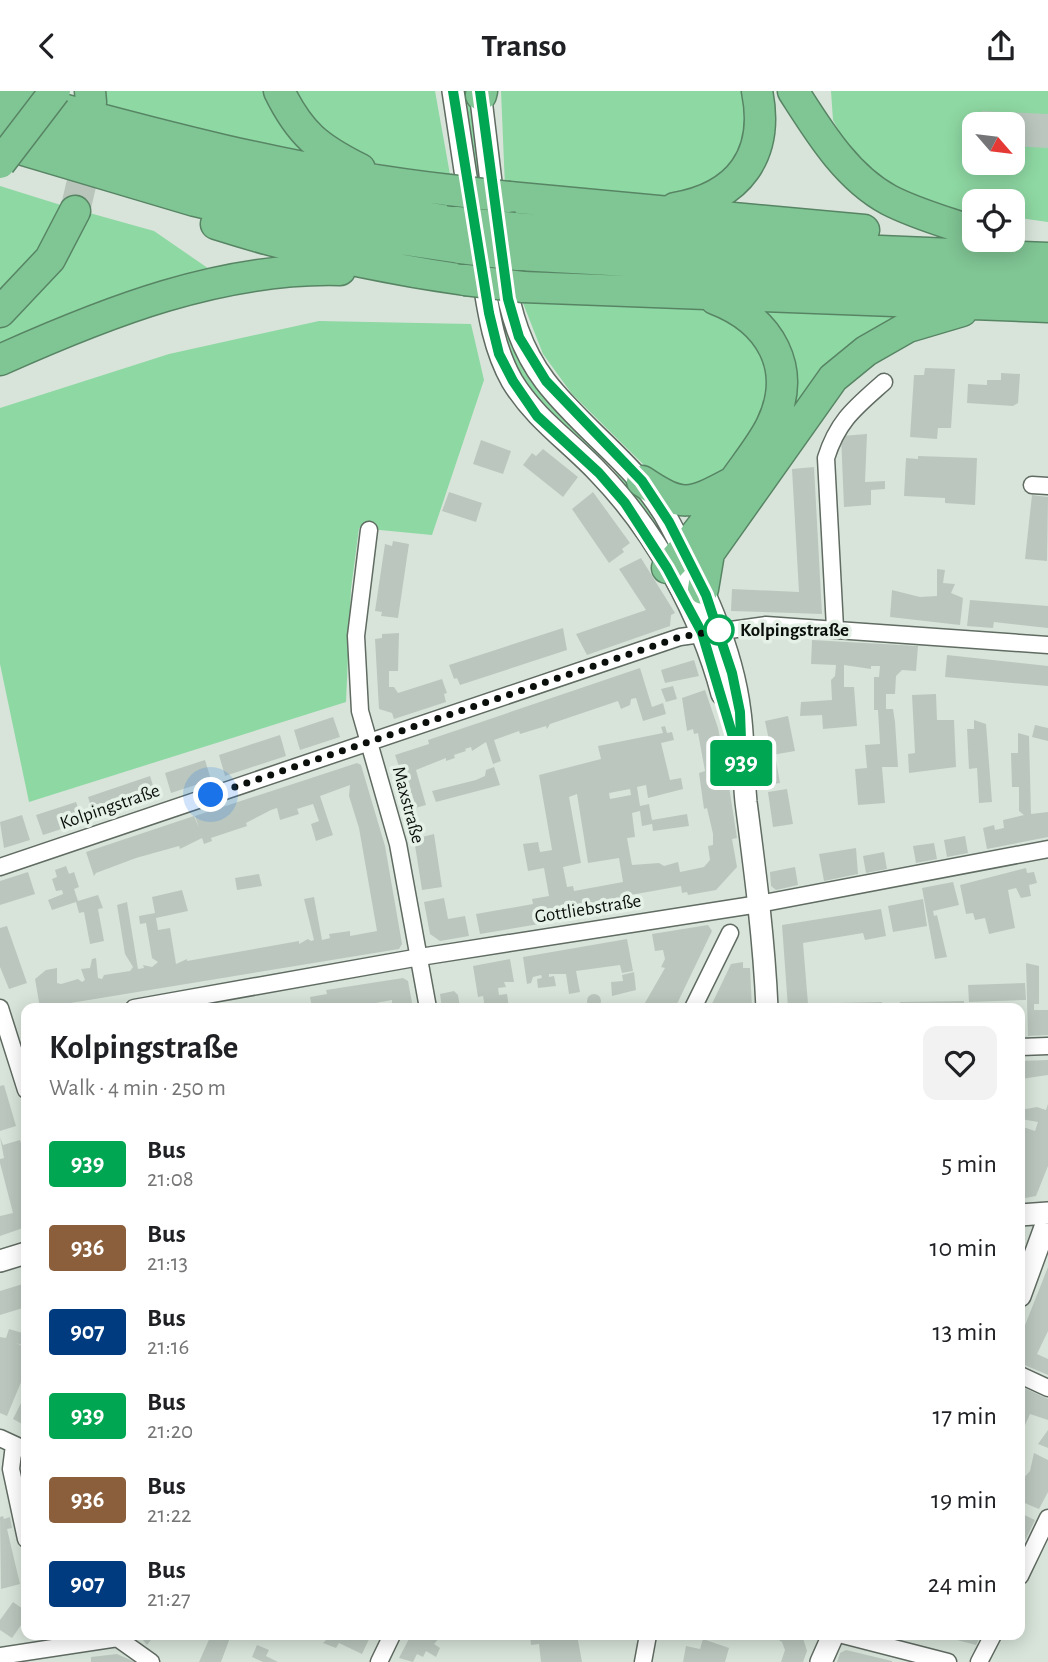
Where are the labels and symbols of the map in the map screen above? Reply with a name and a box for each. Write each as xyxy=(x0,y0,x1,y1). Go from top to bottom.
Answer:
north arrow xyxy=(962,112,1026,175)
marker: Kolpingstraße xyxy=(704,615,734,645)
place label: Kolpingstraße xyxy=(740,621,849,640)
line badge: 939 xyxy=(701,740,781,786)
street label: Maxstraße xyxy=(389,764,427,846)
your location xyxy=(193,777,228,812)
street label: Kolpingstraße xyxy=(58,781,162,833)
street label: Gottliebstraße xyxy=(533,891,643,927)

